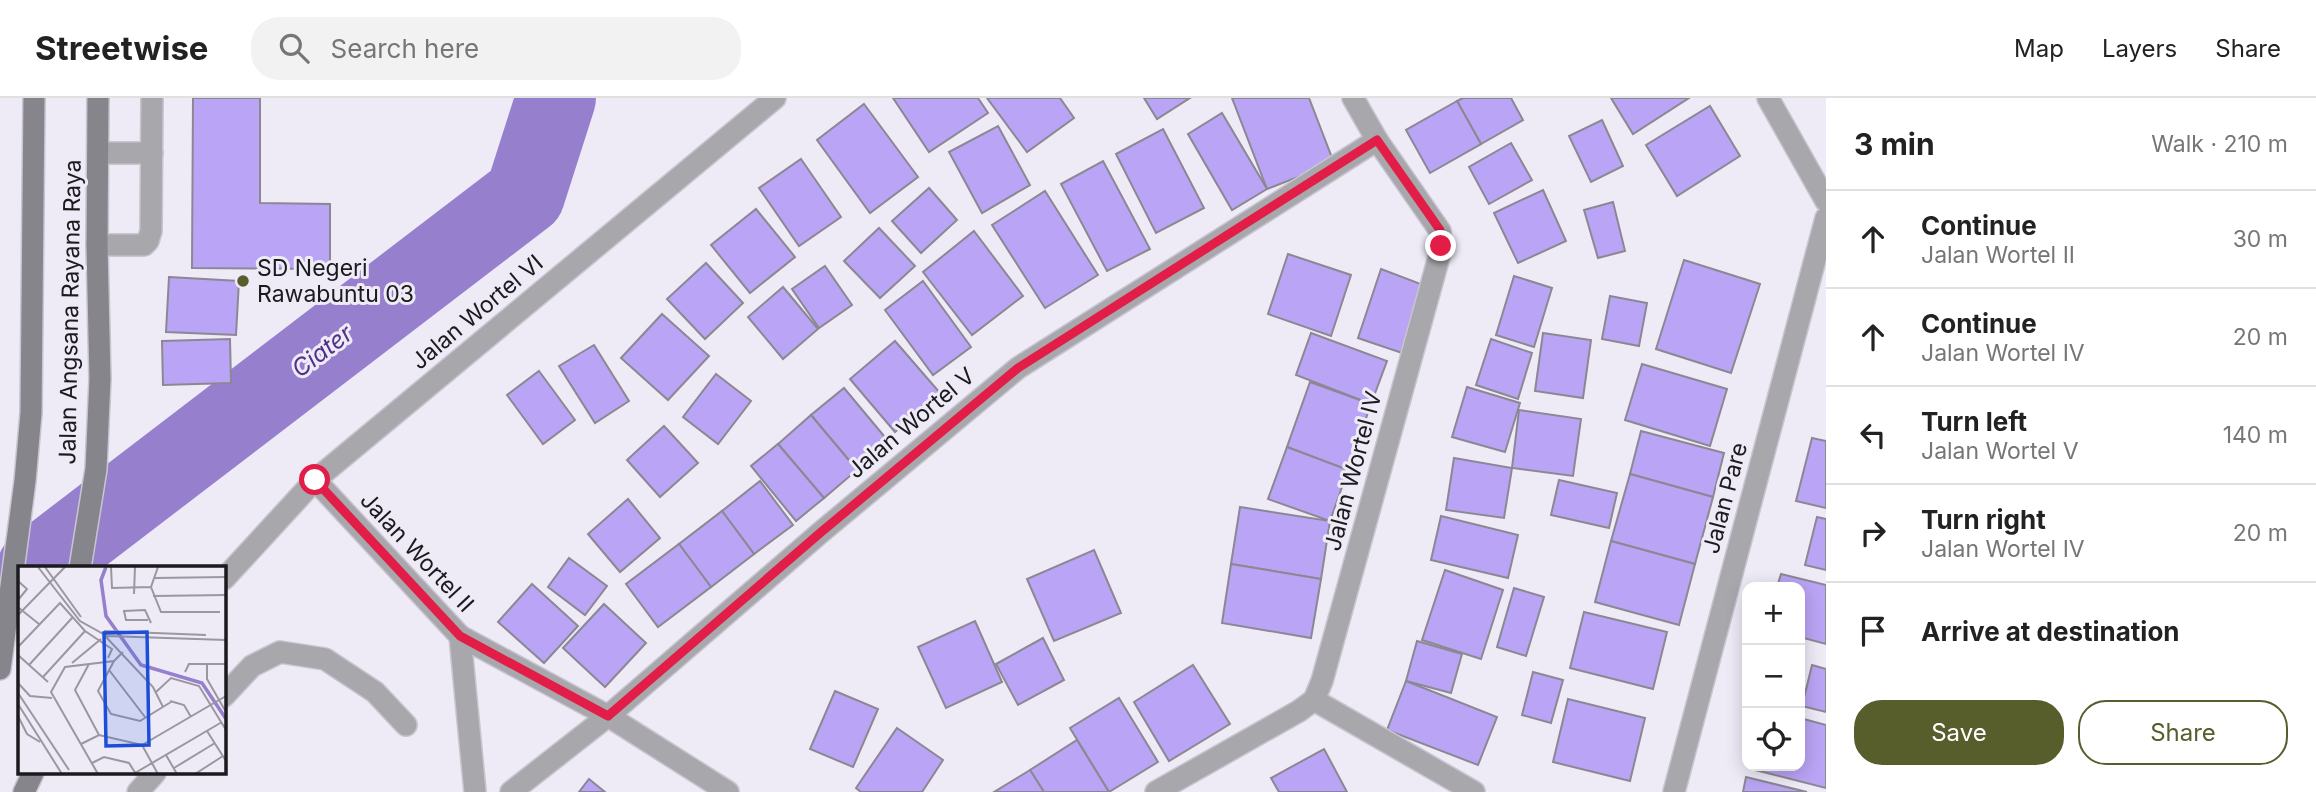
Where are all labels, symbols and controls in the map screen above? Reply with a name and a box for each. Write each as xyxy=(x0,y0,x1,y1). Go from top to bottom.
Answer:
search box xyxy=(251,17,741,80)
text: Streetwise xyxy=(35,28,209,68)
icon: search xyxy=(275,29,313,67)
text: Search here xyxy=(331,33,479,64)
text: Map xyxy=(2014,34,2064,63)
text: Layers xyxy=(2102,34,2177,63)
text: Share xyxy=(2215,34,2281,63)
text: 3 min xyxy=(1854,126,1935,162)
text: Walk · 210 m xyxy=(2151,130,2288,158)
street label: Jalan Angsana Rayana Raya xyxy=(53,159,87,465)
text: Continue xyxy=(1921,210,2037,241)
icon: ahead xyxy=(1854,220,1892,258)
text: 30 m xyxy=(2233,225,2288,253)
route end xyxy=(1425,230,1456,261)
text: Jalan Wortel II xyxy=(1921,241,2075,269)
street label: Jalan Wortel VI xyxy=(405,249,549,375)
place label: SD Negeri Rawabuntu 03 xyxy=(257,254,414,308)
marker: SD Negeri Rawabuntu 03 xyxy=(235,273,251,289)
text: Continue xyxy=(1921,308,2037,339)
water label: Ciater xyxy=(286,318,359,383)
icon: ahead xyxy=(1854,318,1892,356)
text: 20 m xyxy=(2233,323,2288,351)
text: Jalan Wortel IV xyxy=(1921,339,2085,367)
street label: Jalan Wortel V xyxy=(842,362,980,484)
street label: Jalan Wortel IV xyxy=(1318,388,1388,554)
text: Turn left xyxy=(1921,406,2027,437)
icon: left xyxy=(1854,416,1892,454)
text: 140 m xyxy=(2223,421,2288,449)
text: Jalan Wortel V xyxy=(1921,437,2079,465)
street label: Jalan Pare xyxy=(1697,439,1753,557)
route start xyxy=(299,464,330,495)
street label: Jalan Wortel II xyxy=(354,486,480,618)
text: Turn right xyxy=(1921,504,2046,535)
icon: right xyxy=(1854,514,1892,552)
text: 20 m xyxy=(2233,519,2288,547)
text: Jalan Wortel IV xyxy=(1921,535,2085,563)
inset map xyxy=(18,566,226,774)
map controls xyxy=(1742,582,1805,771)
button: + xyxy=(1742,582,1805,645)
icon: arrive xyxy=(1854,612,1892,650)
text: Arrive at destination xyxy=(1921,616,2180,647)
button: − xyxy=(1742,645,1805,708)
button: Save xyxy=(1854,700,2064,765)
button: Share xyxy=(2078,700,2288,765)
button: locate xyxy=(1742,708,1805,771)

